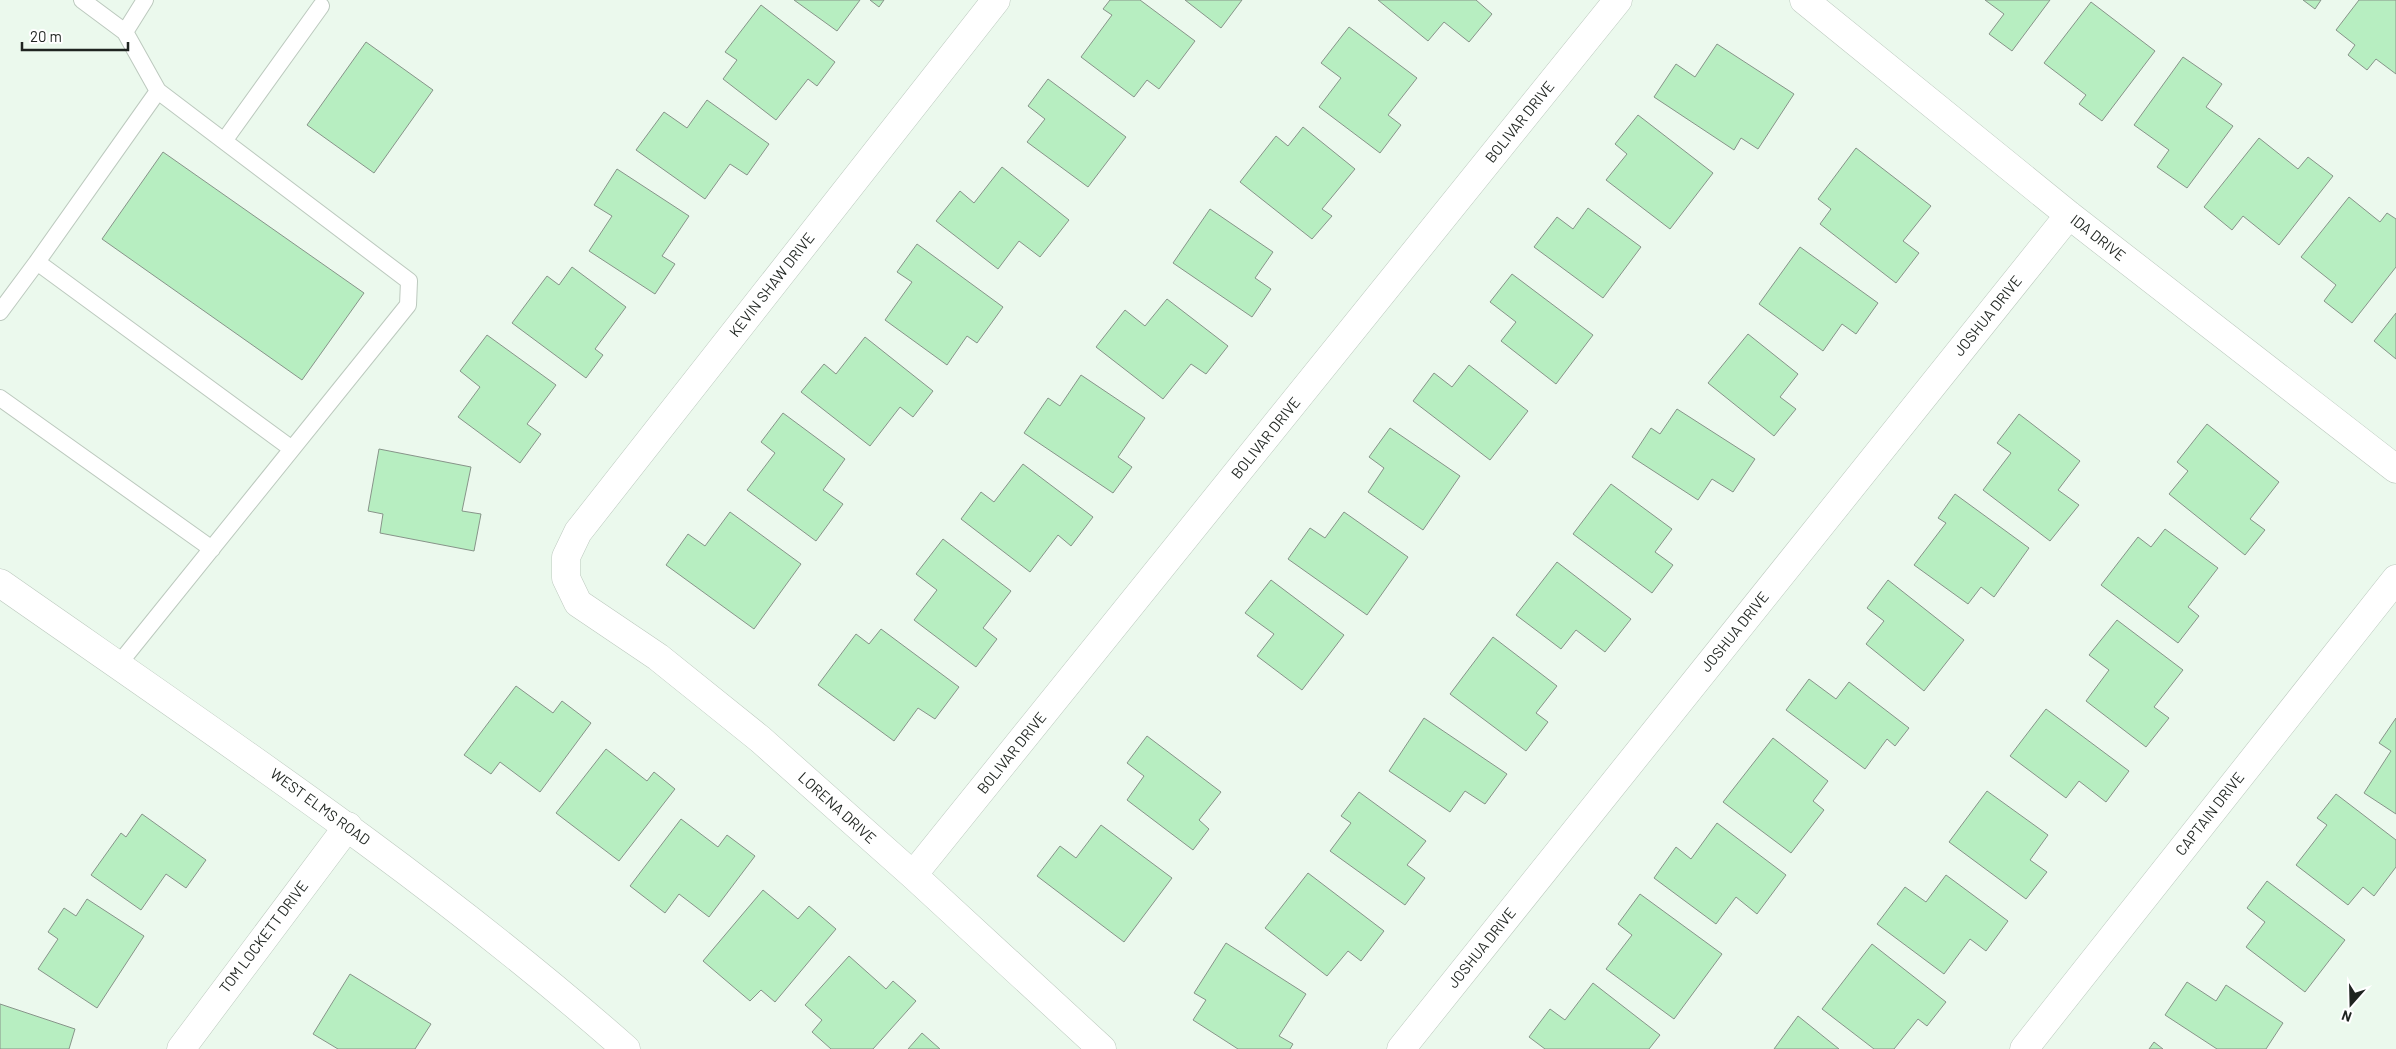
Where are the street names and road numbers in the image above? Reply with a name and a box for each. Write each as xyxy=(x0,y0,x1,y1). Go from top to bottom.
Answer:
street label: BOLIVAR DRIVE xyxy=(1481,77,1558,166)
street label: IDA DRIVE xyxy=(2067,210,2130,264)
street label: KEVIN SHAW DRIVE xyxy=(725,229,818,340)
street label: JOSHUA DRIVE xyxy=(1949,272,2025,359)
street label: BOLIVAR DRIVE xyxy=(1227,393,1304,482)
street label: JOSHUA DRIVE xyxy=(1696,588,1772,675)
street label: BOLIVAR DRIVE xyxy=(973,708,1050,797)
street label: WEST ELMS ROAD xyxy=(267,764,374,848)
street label: LORENA DRIVE xyxy=(795,768,880,847)
street label: CAPTAIN DRIVE xyxy=(2171,768,2247,859)
street label: TOM LOCKETT DRIVE xyxy=(215,877,311,996)
street label: JOSHUA DRIVE xyxy=(1443,904,1519,991)

